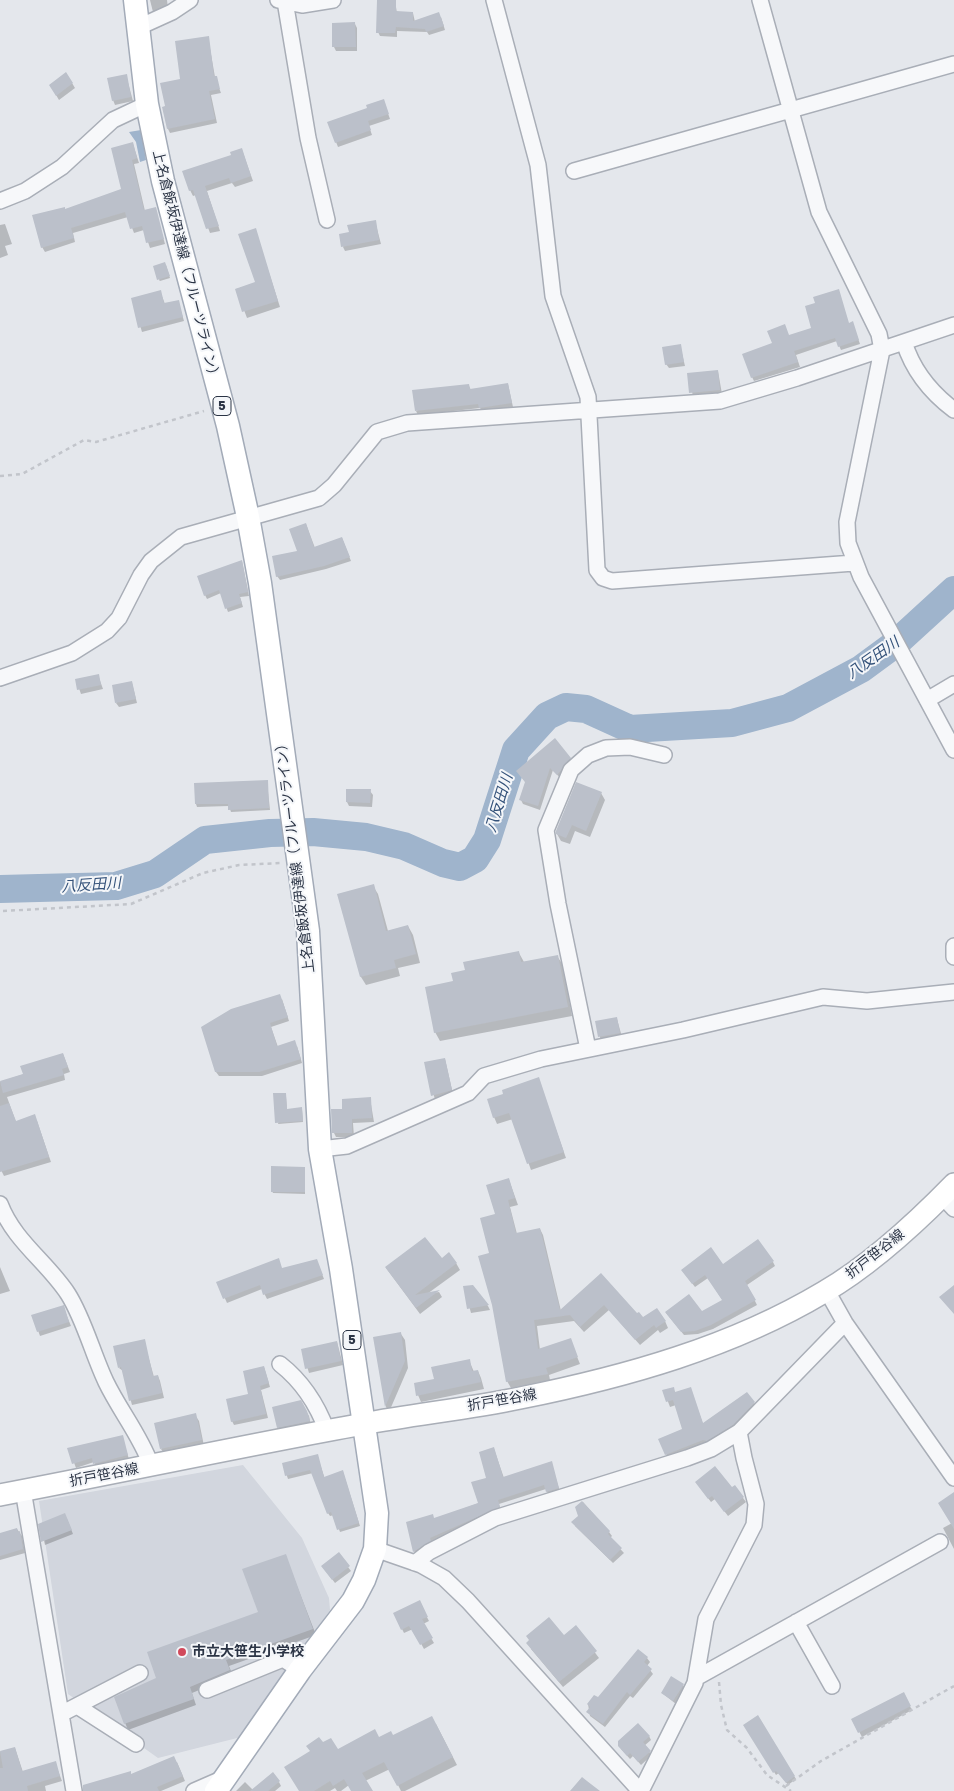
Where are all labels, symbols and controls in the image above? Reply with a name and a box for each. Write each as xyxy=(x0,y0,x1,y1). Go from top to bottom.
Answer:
street label: 上名倉飯坂伊達線（フルーツライン） xyxy=(149,149,223,383)
road number: 5 xyxy=(213,396,231,416)
water label: 八反田川 xyxy=(843,633,903,683)
street label: 上名倉飯坂伊達線（フルーツライン） xyxy=(272,736,318,974)
water label: 八反田川 xyxy=(482,772,516,834)
water label: 八反田川 xyxy=(60,874,122,896)
street label: 折戸笹谷線 xyxy=(842,1226,908,1282)
road number: 5 xyxy=(343,1330,361,1350)
street label: 折戸笹谷線 xyxy=(466,1386,538,1414)
street label: 折戸笹谷線 xyxy=(68,1460,140,1490)
place label: 市立大笹生小学校 xyxy=(192,1644,304,1660)
marker: 市立大笹生小学校 xyxy=(176,1646,188,1658)

